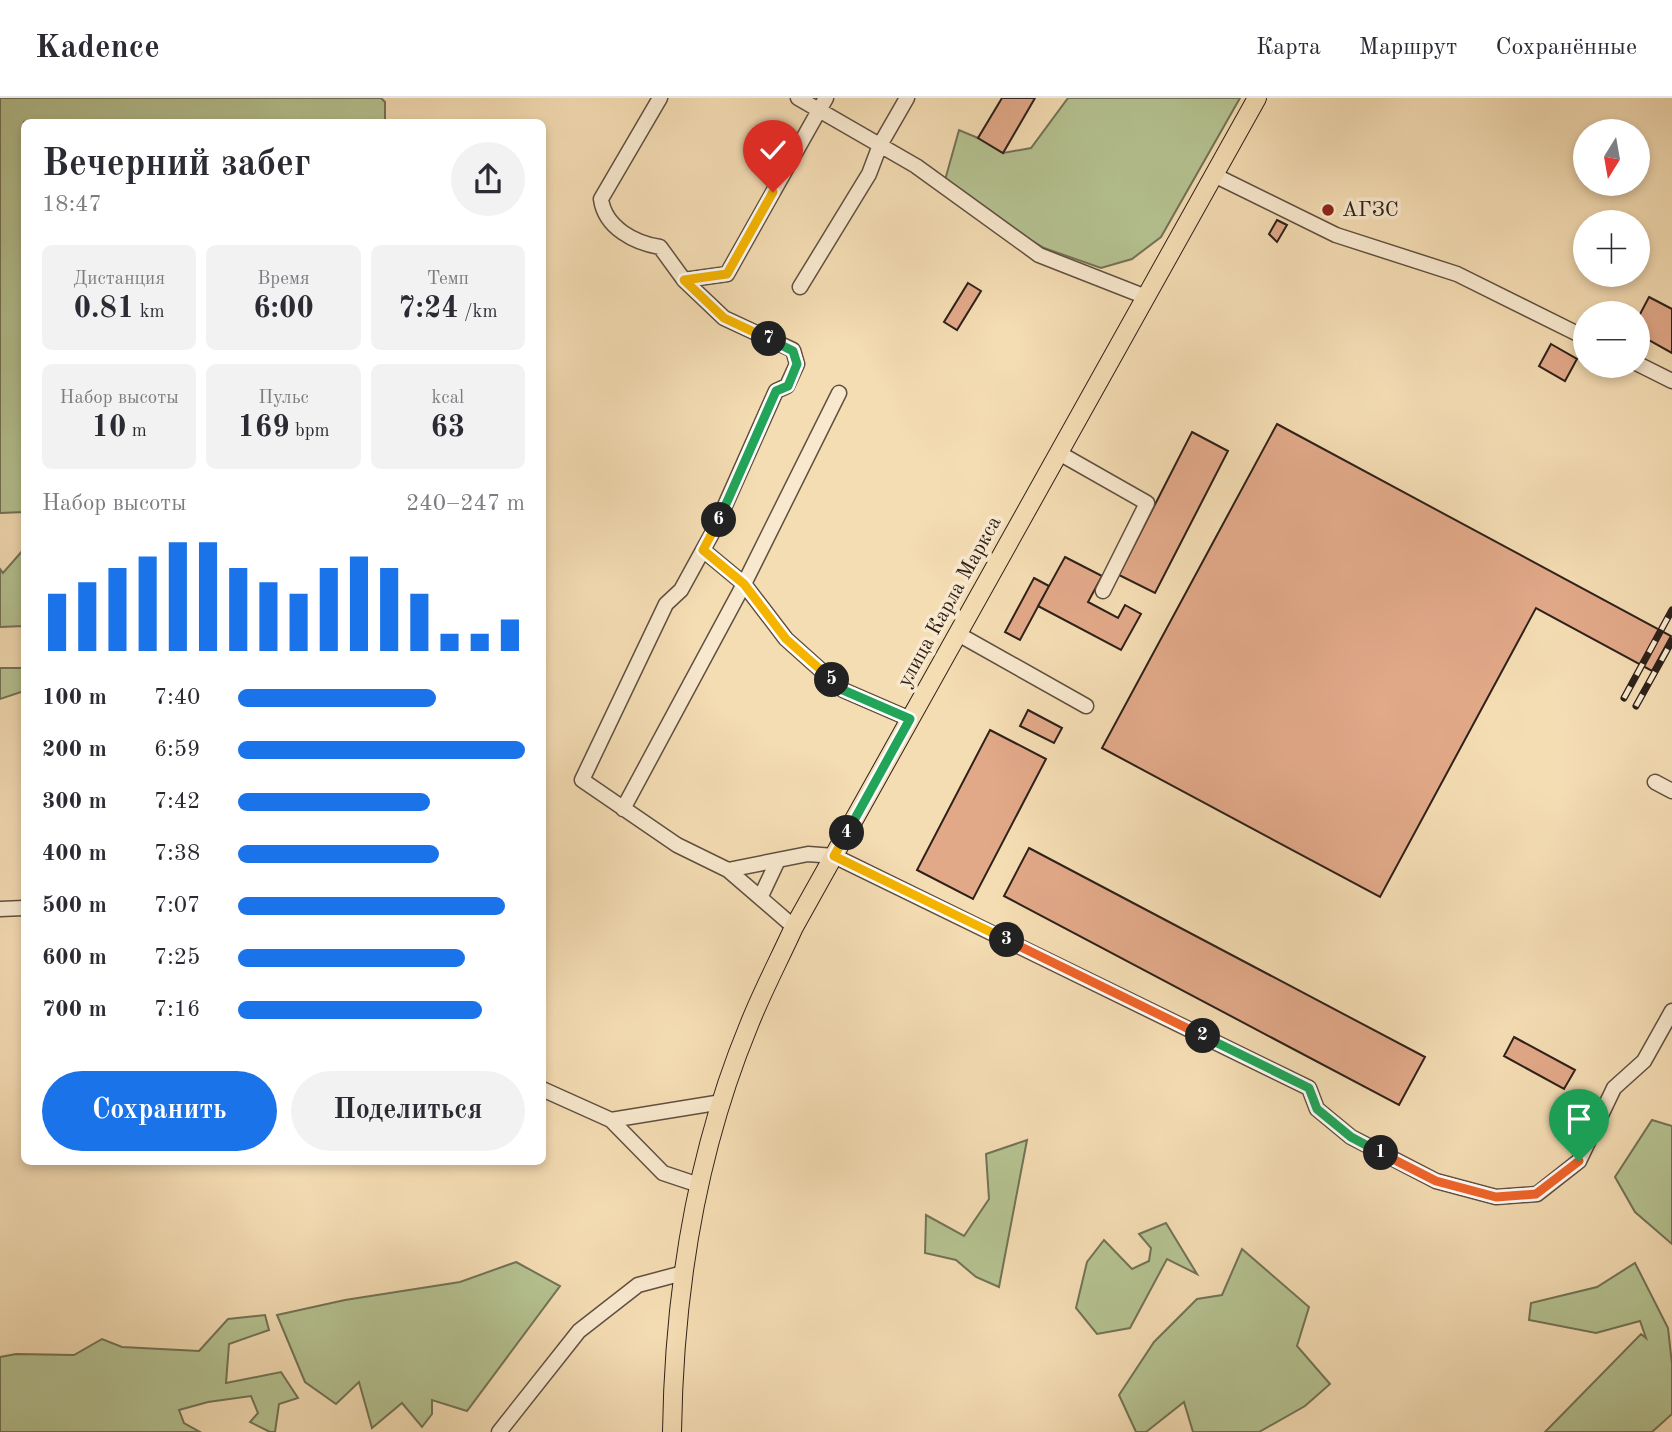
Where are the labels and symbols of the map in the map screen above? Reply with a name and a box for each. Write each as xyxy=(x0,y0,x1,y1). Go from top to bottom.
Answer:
north arrow xyxy=(1573,119,1650,196)
pin xyxy=(743,120,803,192)
place label: АГЗС xyxy=(1342,200,1399,221)
marker: АГЗС xyxy=(1320,202,1336,218)
pin: 7 xyxy=(752,322,786,356)
pin: 6 xyxy=(702,502,736,538)
street label: улица Карла Маркса xyxy=(894,513,1006,691)
pin: 5 xyxy=(814,662,850,698)
pin: 4 xyxy=(830,816,864,850)
pin: 3 xyxy=(990,922,1024,958)
pin: 2 xyxy=(1186,1018,1220,1054)
pin xyxy=(1549,1089,1609,1161)
pin: 1 xyxy=(1364,1136,1398,1170)

